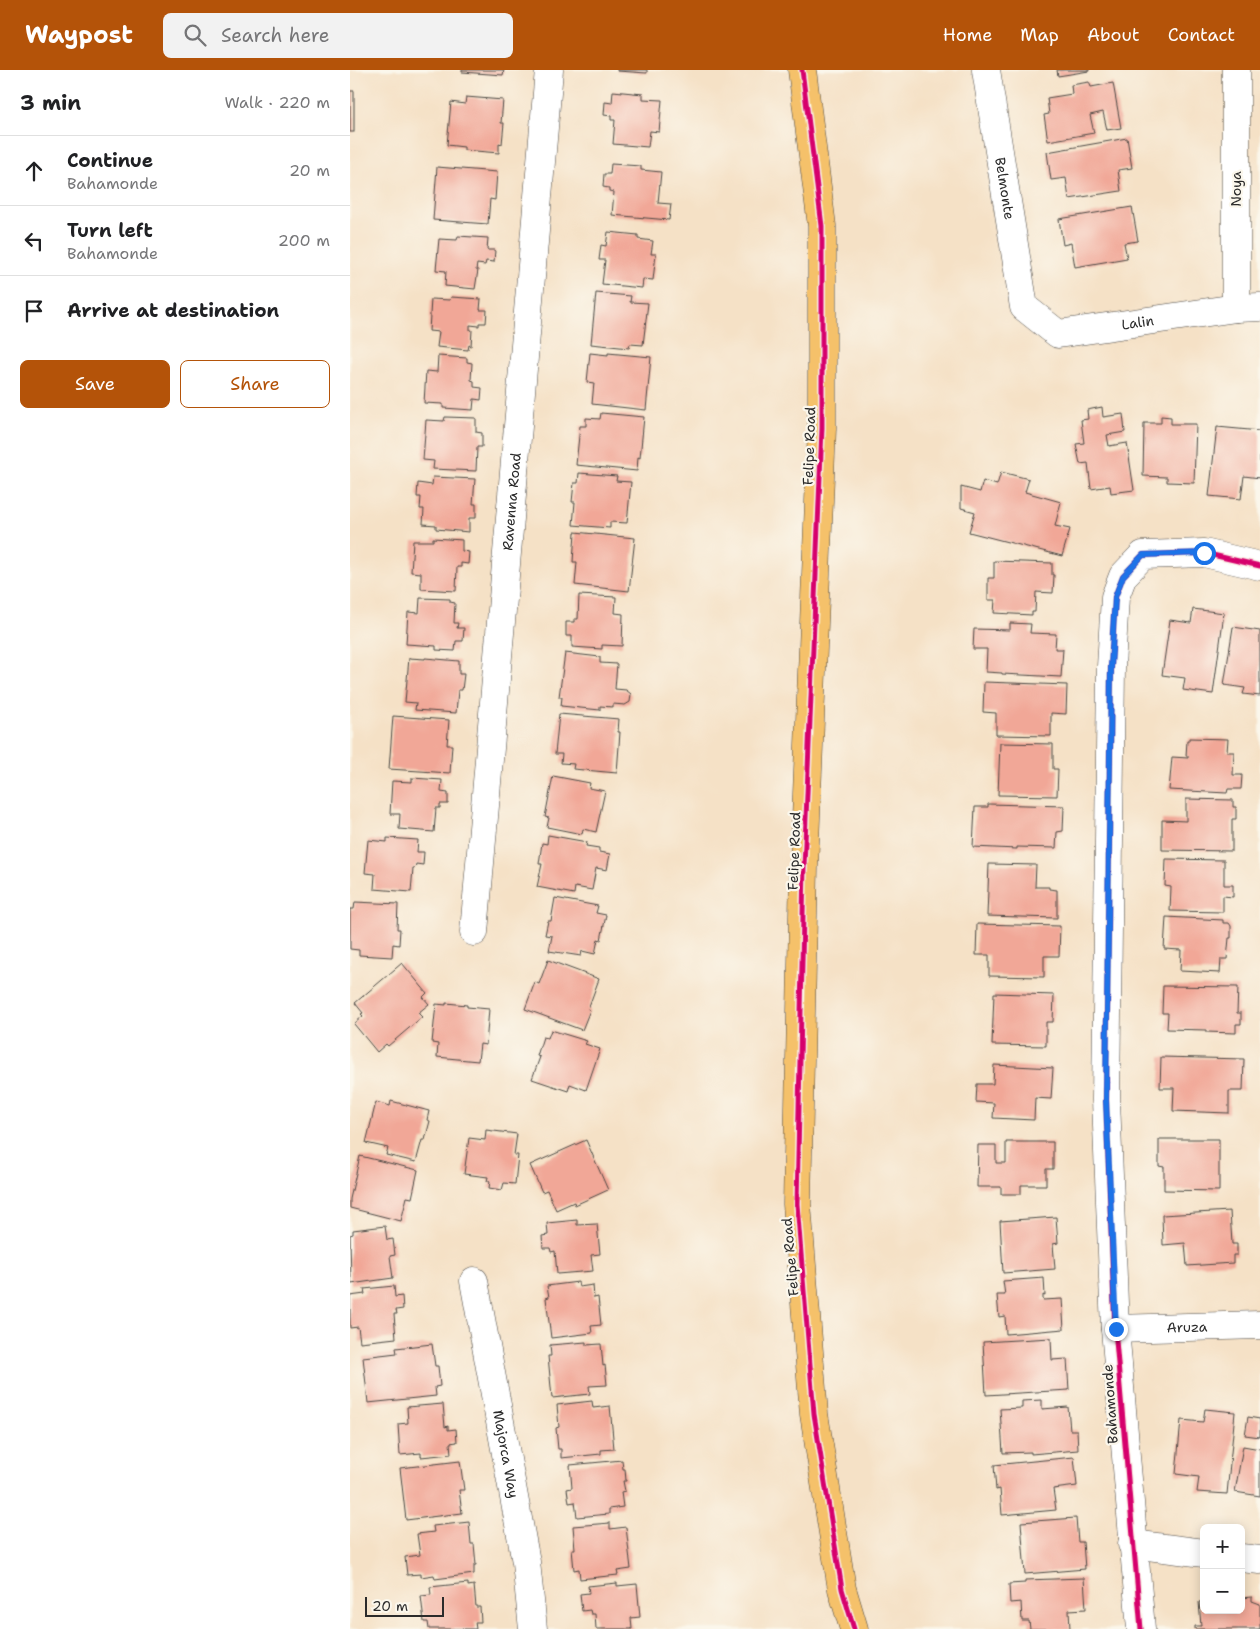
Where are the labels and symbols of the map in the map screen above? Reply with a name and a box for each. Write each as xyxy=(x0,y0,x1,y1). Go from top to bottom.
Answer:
street label: Belmonte xyxy=(991,156,1019,221)
street label: Noya xyxy=(1227,171,1245,207)
street label: Lalin xyxy=(1120,311,1156,334)
street label: Felipe Road xyxy=(799,406,819,486)
street label: Ravenna Road xyxy=(498,452,525,551)
route start xyxy=(1193,542,1216,565)
street label: Felipe Road xyxy=(784,811,804,891)
street label: Felipe Road xyxy=(778,1217,802,1297)
street label: Aruza xyxy=(1166,1317,1208,1337)
route end xyxy=(1105,1318,1128,1341)
street label: Bahamonde xyxy=(1098,1364,1122,1444)
street label: Majorca Way xyxy=(489,1408,523,1500)
scale bar xyxy=(365,1594,444,1617)

